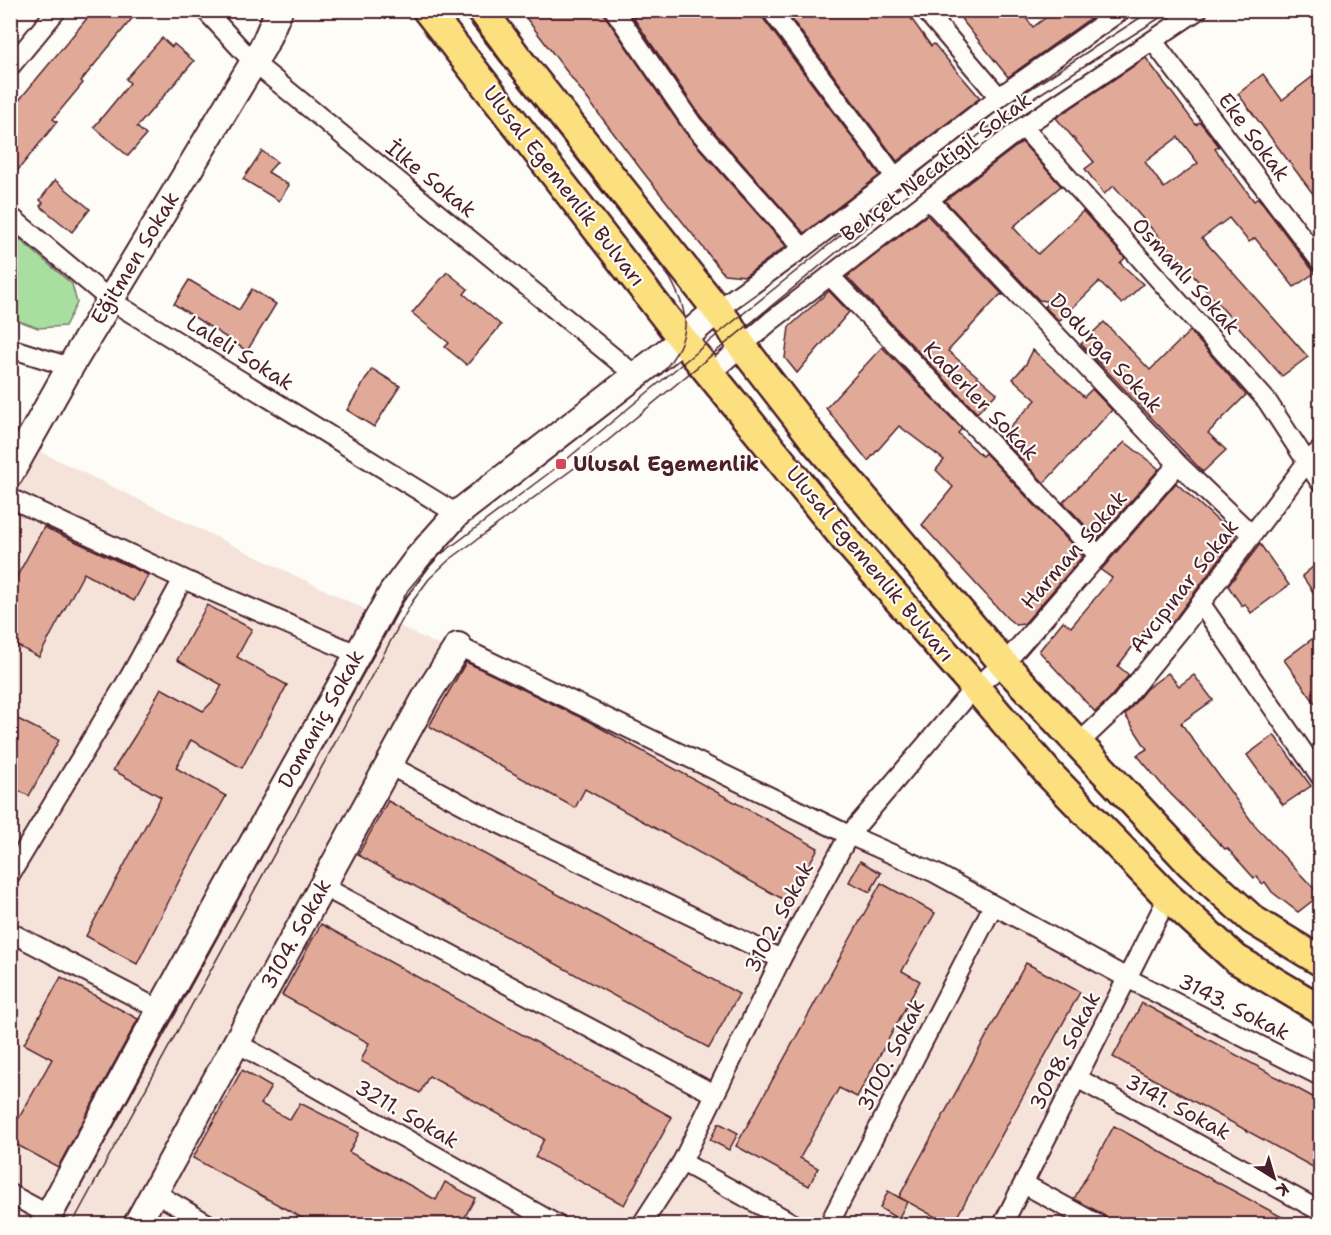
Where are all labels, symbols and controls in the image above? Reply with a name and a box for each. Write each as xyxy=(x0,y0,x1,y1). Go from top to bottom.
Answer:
street label: Ulusal Egemenlik Bulvarı xyxy=(477,80,651,292)
street label: Behçet Necatigil Sokak xyxy=(835,86,1037,248)
street label: Eke Sokak xyxy=(1212,87,1296,187)
street label: İlke Sokak xyxy=(380,134,482,224)
street label: Eğitmen Sokak xyxy=(84,186,186,330)
street label: Osmanlı Sokak xyxy=(1126,211,1246,341)
street label: Dodurga Sokak xyxy=(1043,287,1169,419)
street label: Laleli Sokak xyxy=(181,309,299,397)
street label: Kaderler Sokak xyxy=(917,335,1045,467)
place label: Ulusal Egemenlik xyxy=(573,450,759,478)
marker: Ulusal Egemenlik xyxy=(554,457,568,471)
street label: Ulusal Egemenlik Bulvarı xyxy=(780,460,960,668)
street label: Harman Sokak xyxy=(1015,485,1133,615)
street label: Avcıpınar Sokak xyxy=(1123,514,1245,658)
street label: Domaniç Sokak xyxy=(271,645,371,793)
street label: 3102. Sokak xyxy=(738,857,820,977)
street label: 3104. Sokak xyxy=(254,874,338,994)
street label: 3143. Sokak xyxy=(1174,967,1294,1047)
street label: 3098. Sokak xyxy=(1023,987,1107,1115)
street label: 3100. Sokak xyxy=(851,994,931,1116)
street label: 3141. Sokak xyxy=(1120,1068,1236,1146)
street label: 3211. Sokak xyxy=(350,1073,464,1155)
north arrow xyxy=(1244,1148,1304,1208)
text: K xyxy=(1272,1178,1293,1201)

